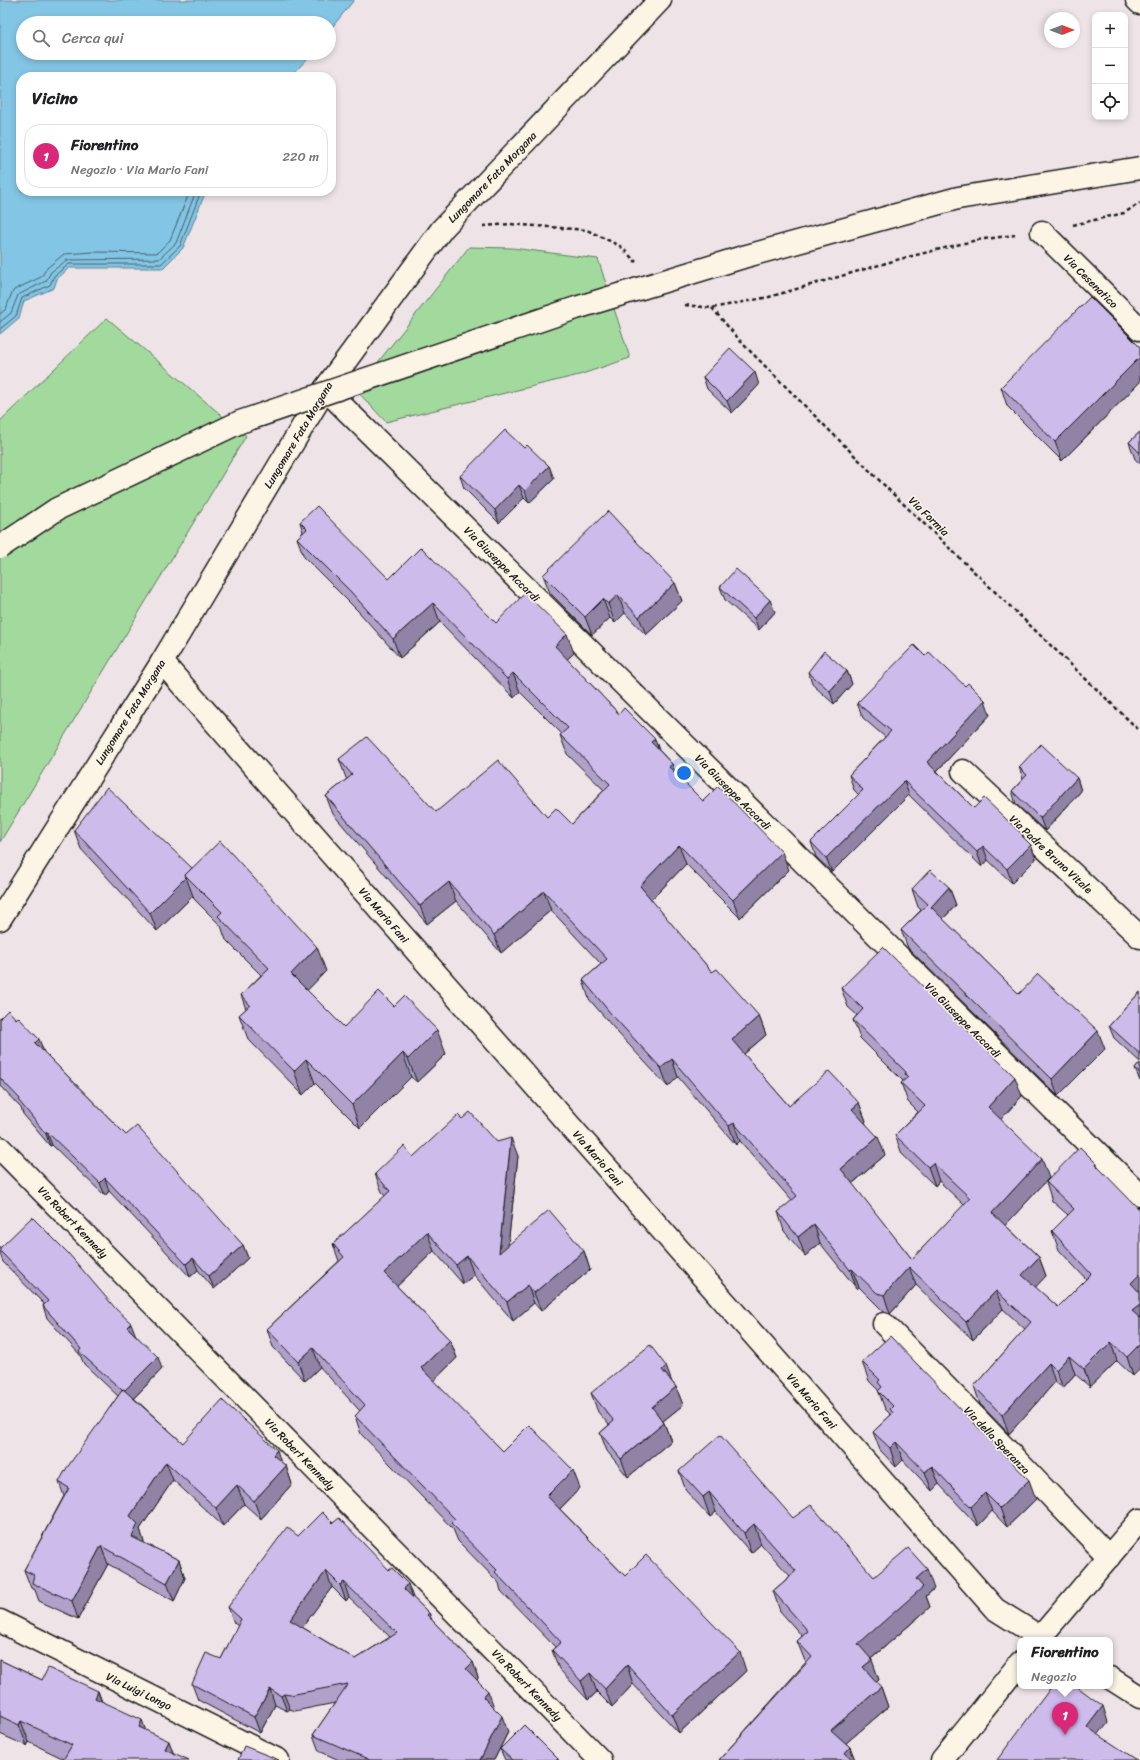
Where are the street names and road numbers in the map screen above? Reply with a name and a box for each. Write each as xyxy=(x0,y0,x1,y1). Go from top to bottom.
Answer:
street label: Lungomare Fata Morgana xyxy=(443,127,542,228)
street label: Via Cesenatico xyxy=(1059,250,1123,313)
street label: Lungomare Fata Morgana xyxy=(259,378,338,492)
street label: Via Formia xyxy=(904,492,954,541)
street label: Via Giuseppe Accardi xyxy=(459,522,545,608)
street label: Lungomare Fata Morgana xyxy=(90,655,171,769)
street label: Via Giuseppe Accardi xyxy=(690,750,776,836)
street label: Via Padre Bruno Vitale xyxy=(1004,810,1097,899)
street label: Via Mario Fani xyxy=(354,883,414,948)
street label: Via Giuseppe Accardi xyxy=(920,978,1006,1064)
street label: Via Mario Fani xyxy=(568,1126,628,1191)
street label: Via Robert Kennedy xyxy=(33,1182,113,1263)
street label: Via Mario Fani xyxy=(782,1369,842,1434)
street label: Via della Speranza xyxy=(959,1402,1035,1479)
street label: Via Robert Kennedy xyxy=(260,1414,340,1495)
street label: Via Robert Kennedy xyxy=(487,1645,567,1726)
street label: Via Luigi Longo xyxy=(103,1667,175,1716)

